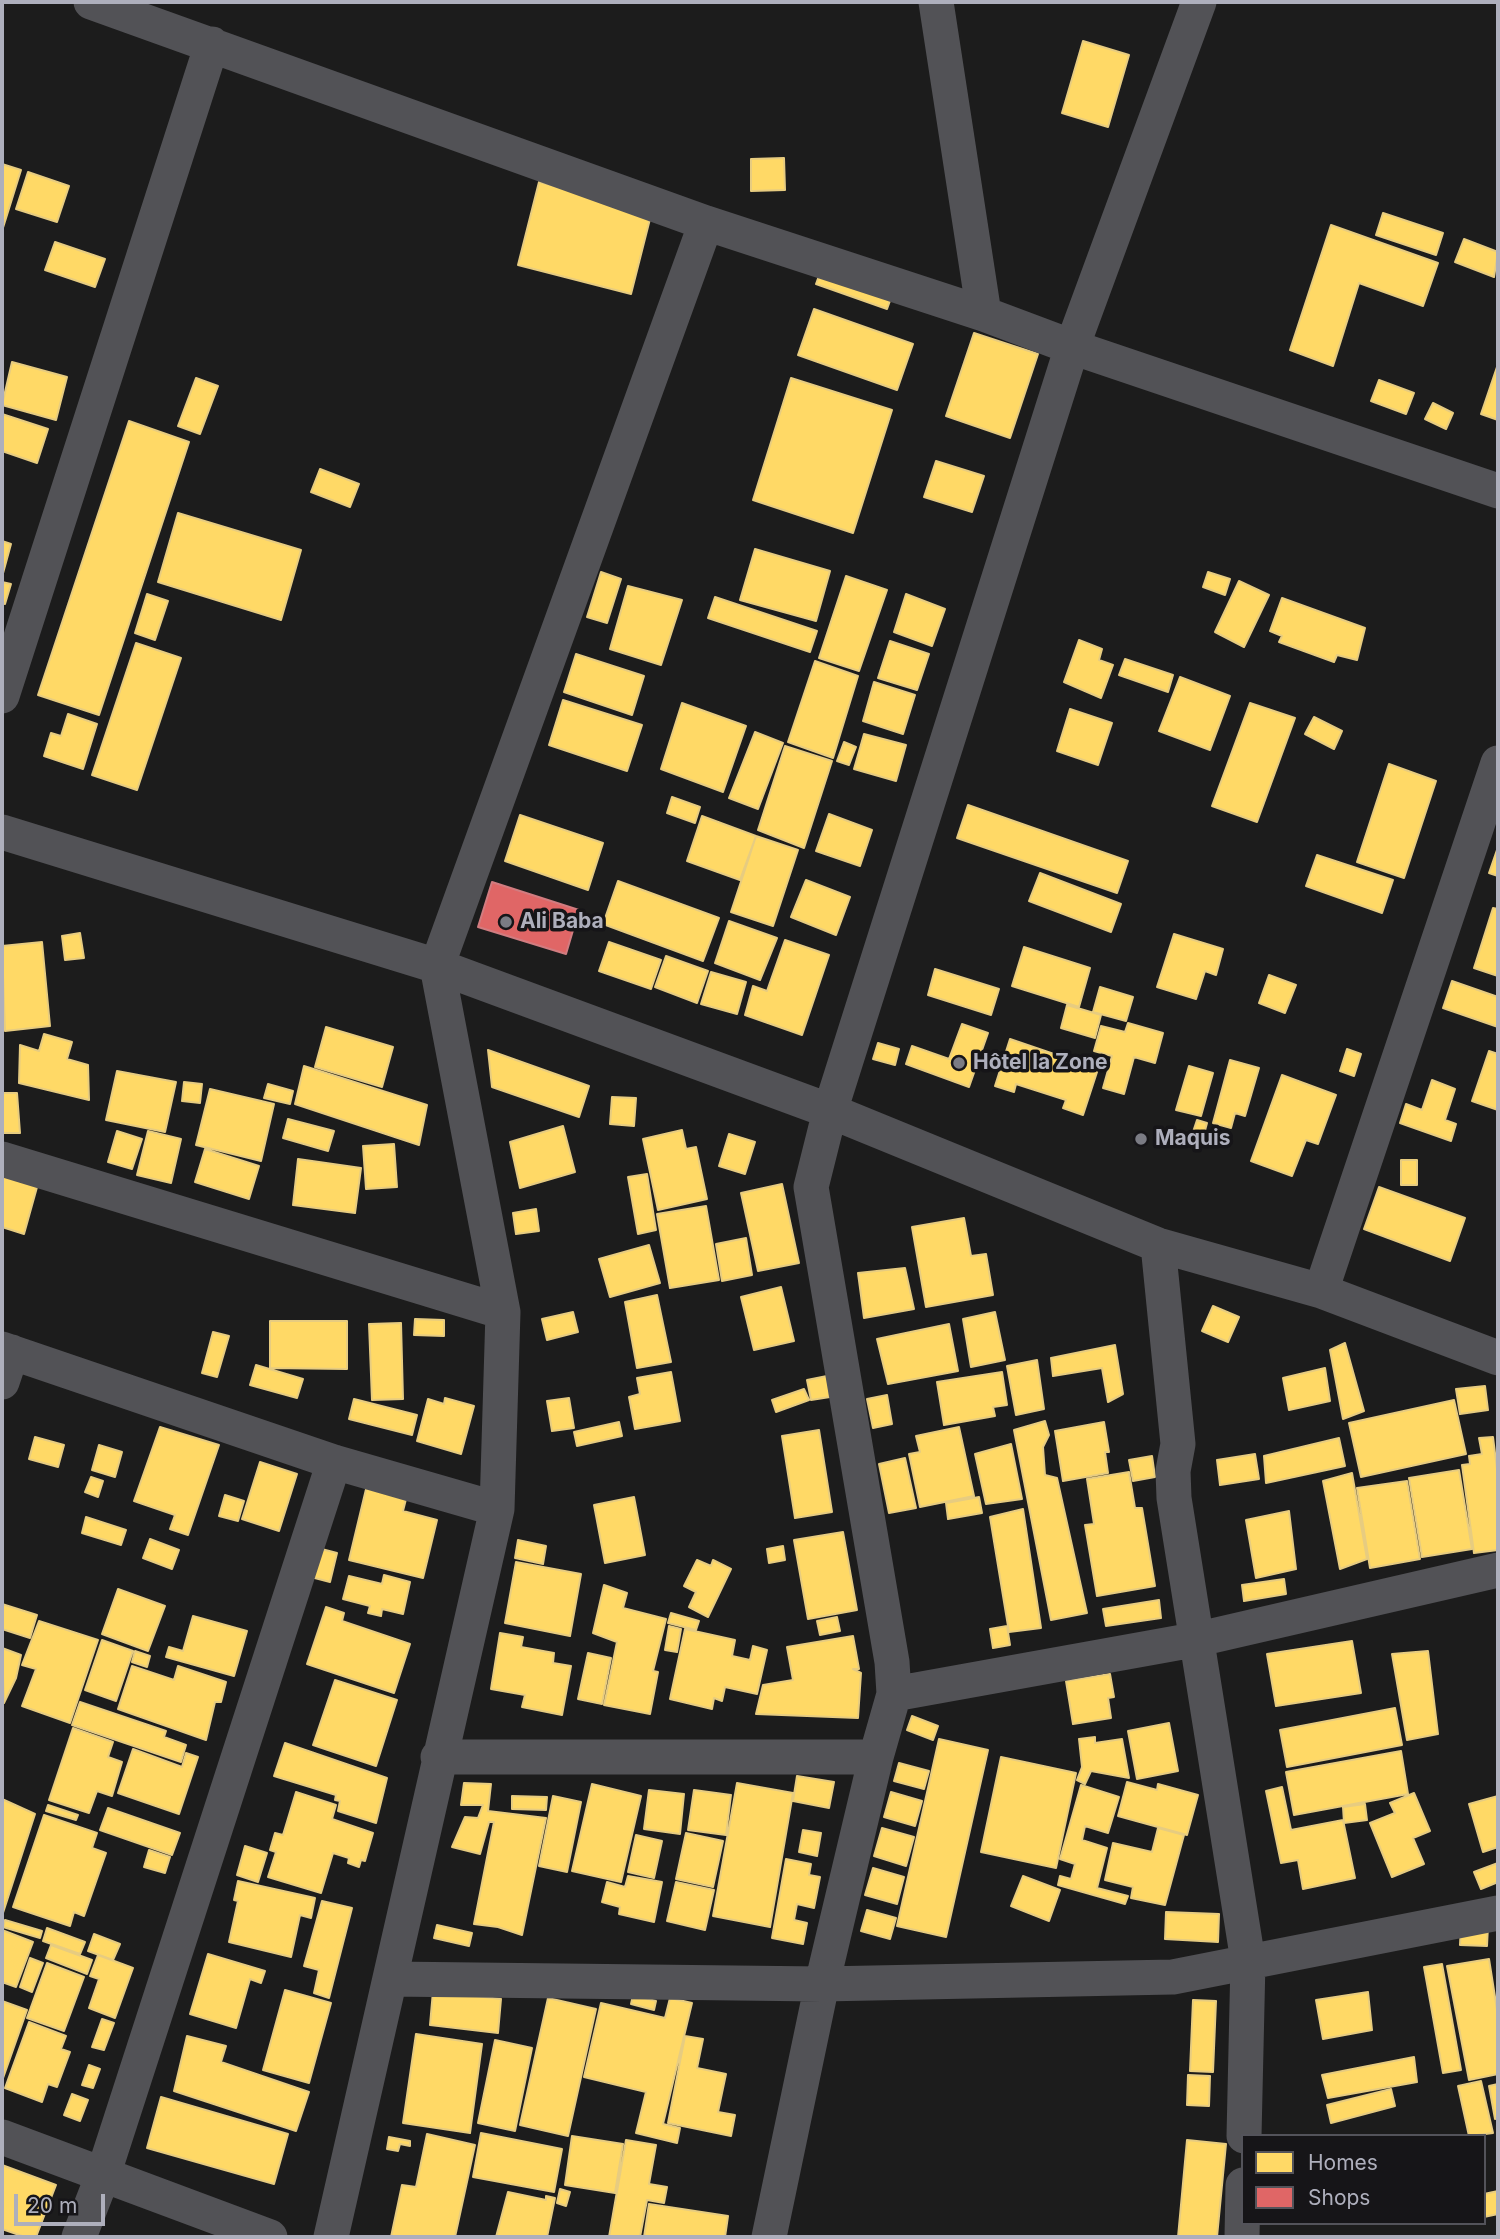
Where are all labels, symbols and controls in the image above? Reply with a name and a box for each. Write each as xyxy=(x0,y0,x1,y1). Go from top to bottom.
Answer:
place label: Ali Baba xyxy=(520,909,604,935)
marker: Ali Baba xyxy=(498,914,514,930)
place label: Hôtel la Zone xyxy=(973,1050,1107,1076)
marker: Hôtel la Zone xyxy=(951,1055,967,1071)
place label: Maquis xyxy=(1155,1126,1231,1152)
marker: Maquis xyxy=(1133,1131,1149,1147)
legend xyxy=(1241,2134,1486,2225)
text: Homes xyxy=(1308,2150,1378,2175)
scale bar xyxy=(18,2180,108,2224)
text: Shops xyxy=(1308,2185,1370,2210)
text: 20 m xyxy=(27,2193,77,2218)

